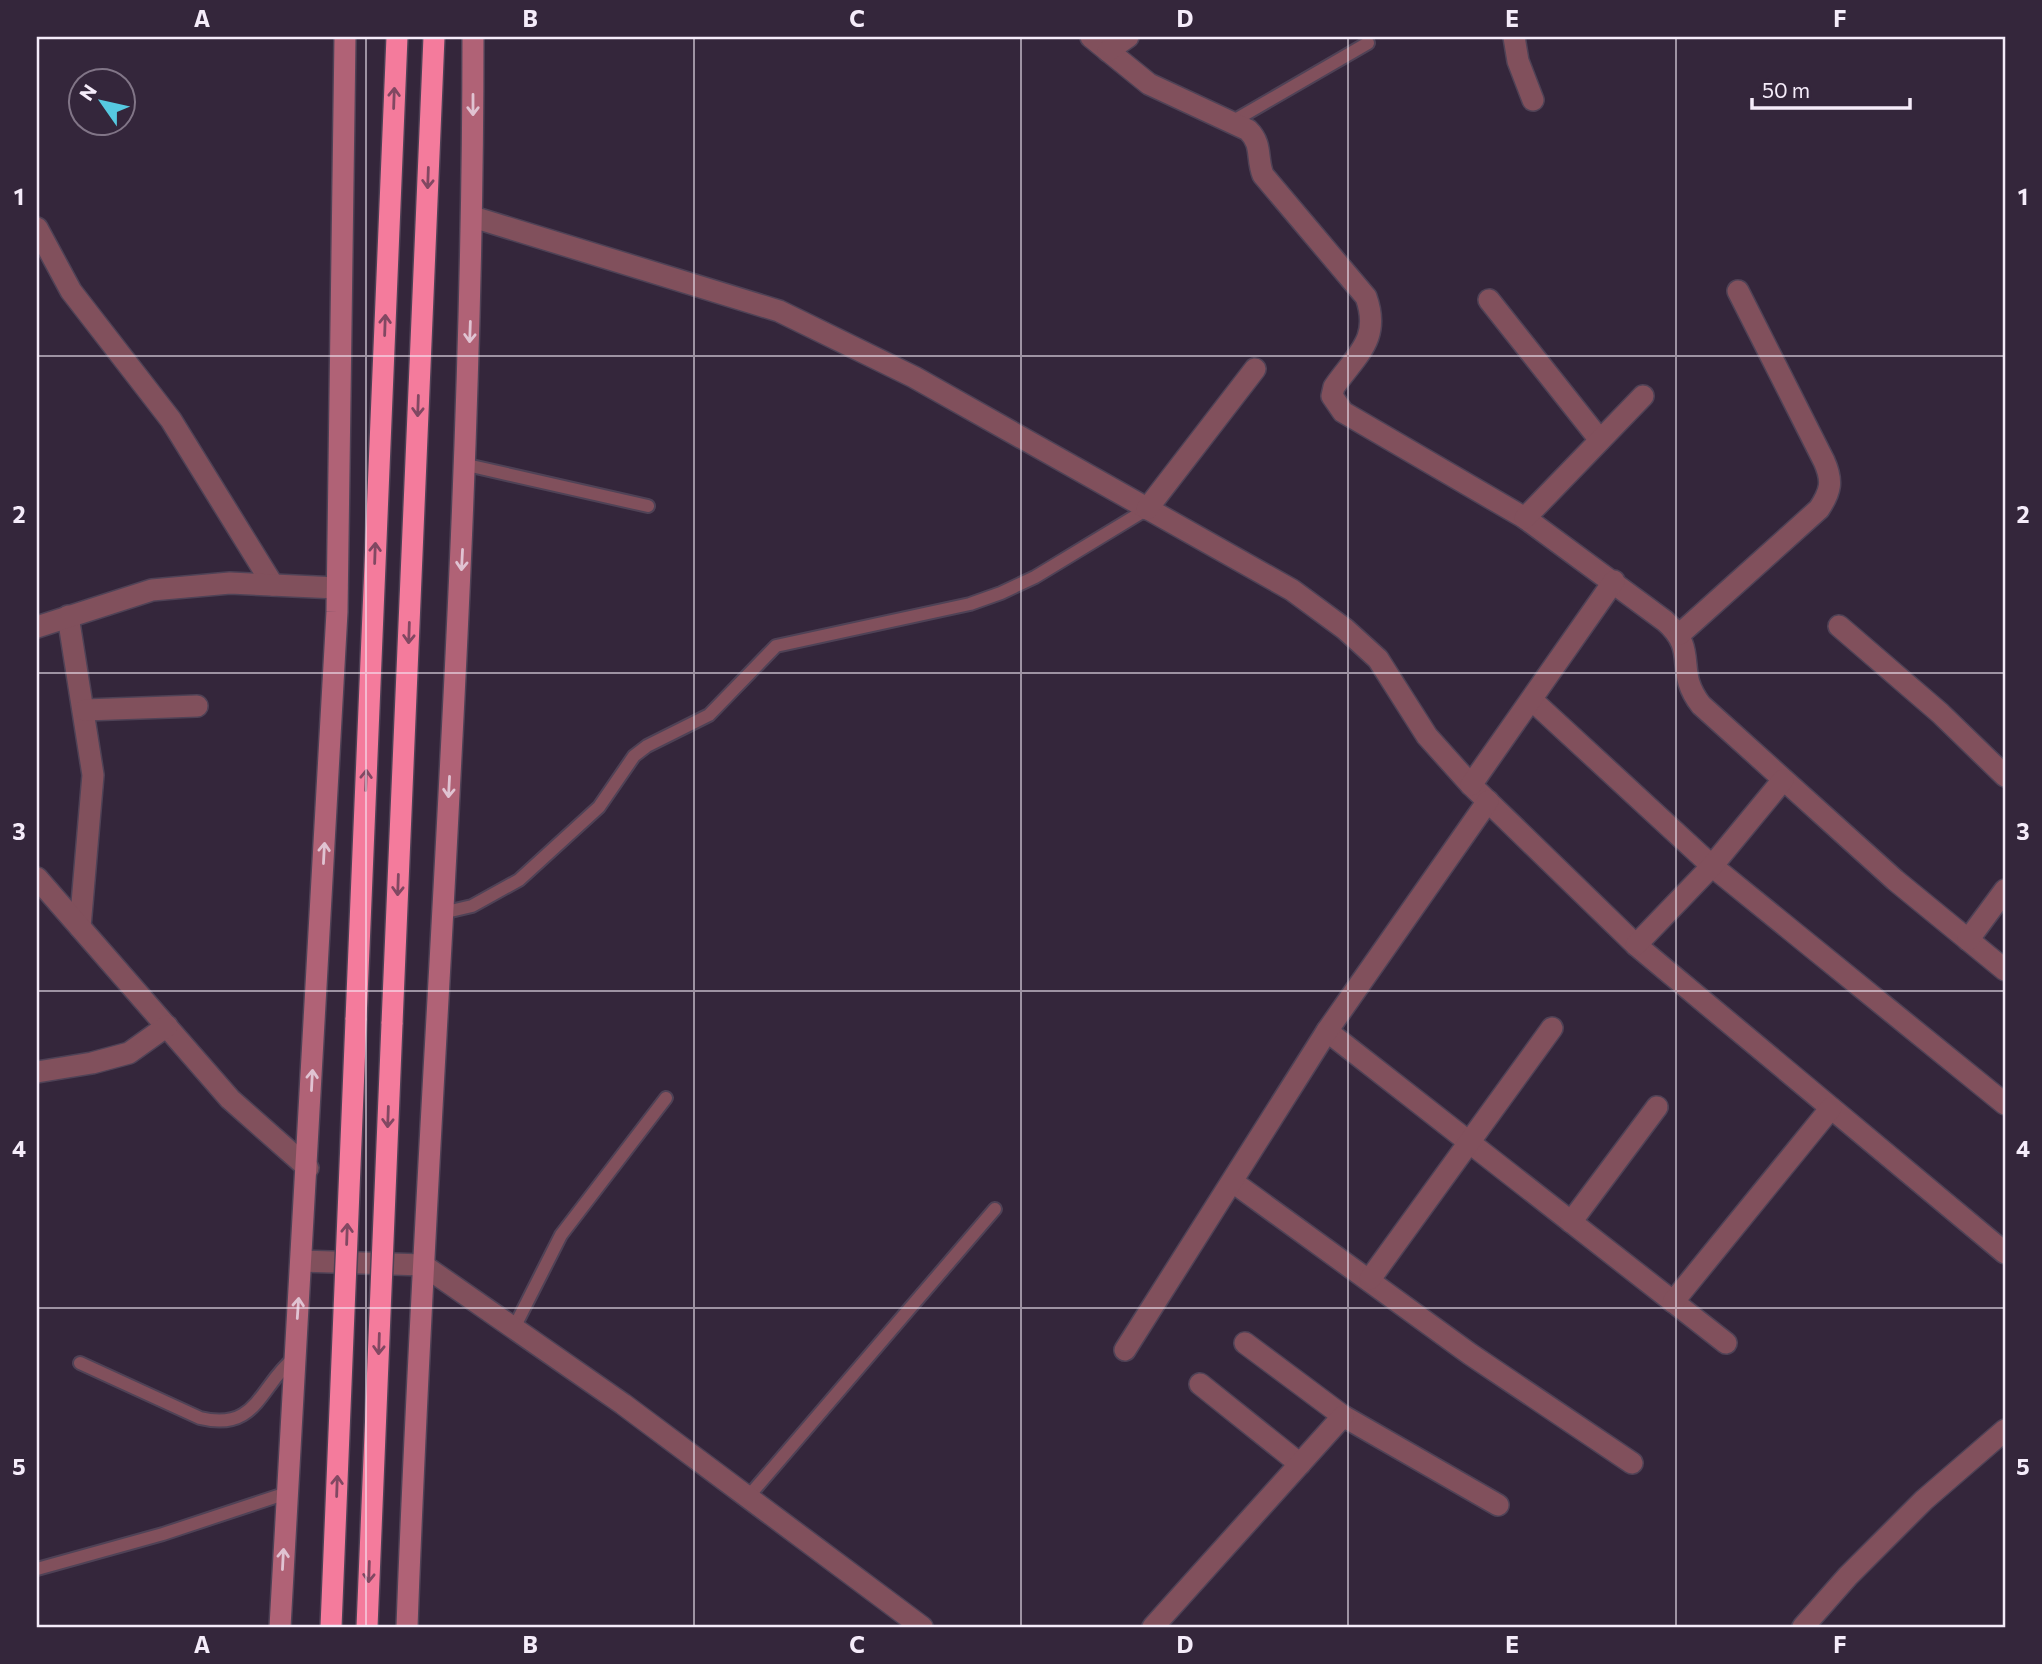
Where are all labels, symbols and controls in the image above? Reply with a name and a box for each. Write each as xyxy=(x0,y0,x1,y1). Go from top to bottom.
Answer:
text: A xyxy=(194,4,211,32)
text: B xyxy=(522,4,538,32)
text: C xyxy=(849,4,865,32)
text: D xyxy=(1177,4,1194,32)
text: E xyxy=(1505,4,1519,32)
text: F xyxy=(1833,4,1847,32)
north arrow xyxy=(66,66,136,136)
scale bar xyxy=(1752,66,1909,110)
text: 50 m xyxy=(1762,77,1810,102)
text: N xyxy=(74,80,101,105)
one-way arrow xyxy=(388,87,401,110)
one-way arrow xyxy=(466,93,480,116)
one-way arrow xyxy=(422,167,435,190)
text: 1 xyxy=(14,182,24,210)
text: 1 xyxy=(2018,182,2028,210)
one-way arrow xyxy=(378,314,391,337)
one-way arrow xyxy=(464,321,477,344)
one-way arrow xyxy=(412,394,425,417)
text: 2 xyxy=(12,500,26,528)
text: 2 xyxy=(2016,500,2030,528)
one-way arrow xyxy=(369,541,382,564)
one-way arrow xyxy=(455,548,468,571)
one-way arrow xyxy=(402,621,415,644)
one-way arrow xyxy=(359,769,372,792)
one-way arrow xyxy=(442,775,455,798)
text: 3 xyxy=(12,817,26,845)
text: 3 xyxy=(2016,817,2030,845)
one-way arrow xyxy=(318,842,331,865)
one-way arrow xyxy=(392,873,405,896)
one-way arrow xyxy=(306,1069,319,1092)
one-way arrow xyxy=(382,1105,395,1128)
text: 4 xyxy=(12,1134,26,1162)
text: 4 xyxy=(2016,1134,2030,1162)
one-way arrow xyxy=(341,1223,354,1246)
one-way arrow xyxy=(292,1297,305,1319)
one-way arrow xyxy=(372,1333,385,1356)
text: 5 xyxy=(12,1452,26,1480)
text: 5 xyxy=(2016,1452,2030,1480)
one-way arrow xyxy=(330,1474,343,1497)
one-way arrow xyxy=(277,1548,290,1571)
one-way arrow xyxy=(362,1560,375,1582)
text: A xyxy=(194,1630,211,1658)
text: B xyxy=(522,1630,538,1658)
text: C xyxy=(849,1630,865,1658)
text: D xyxy=(1177,1630,1194,1658)
text: E xyxy=(1505,1630,1519,1658)
text: F xyxy=(1833,1630,1847,1658)

